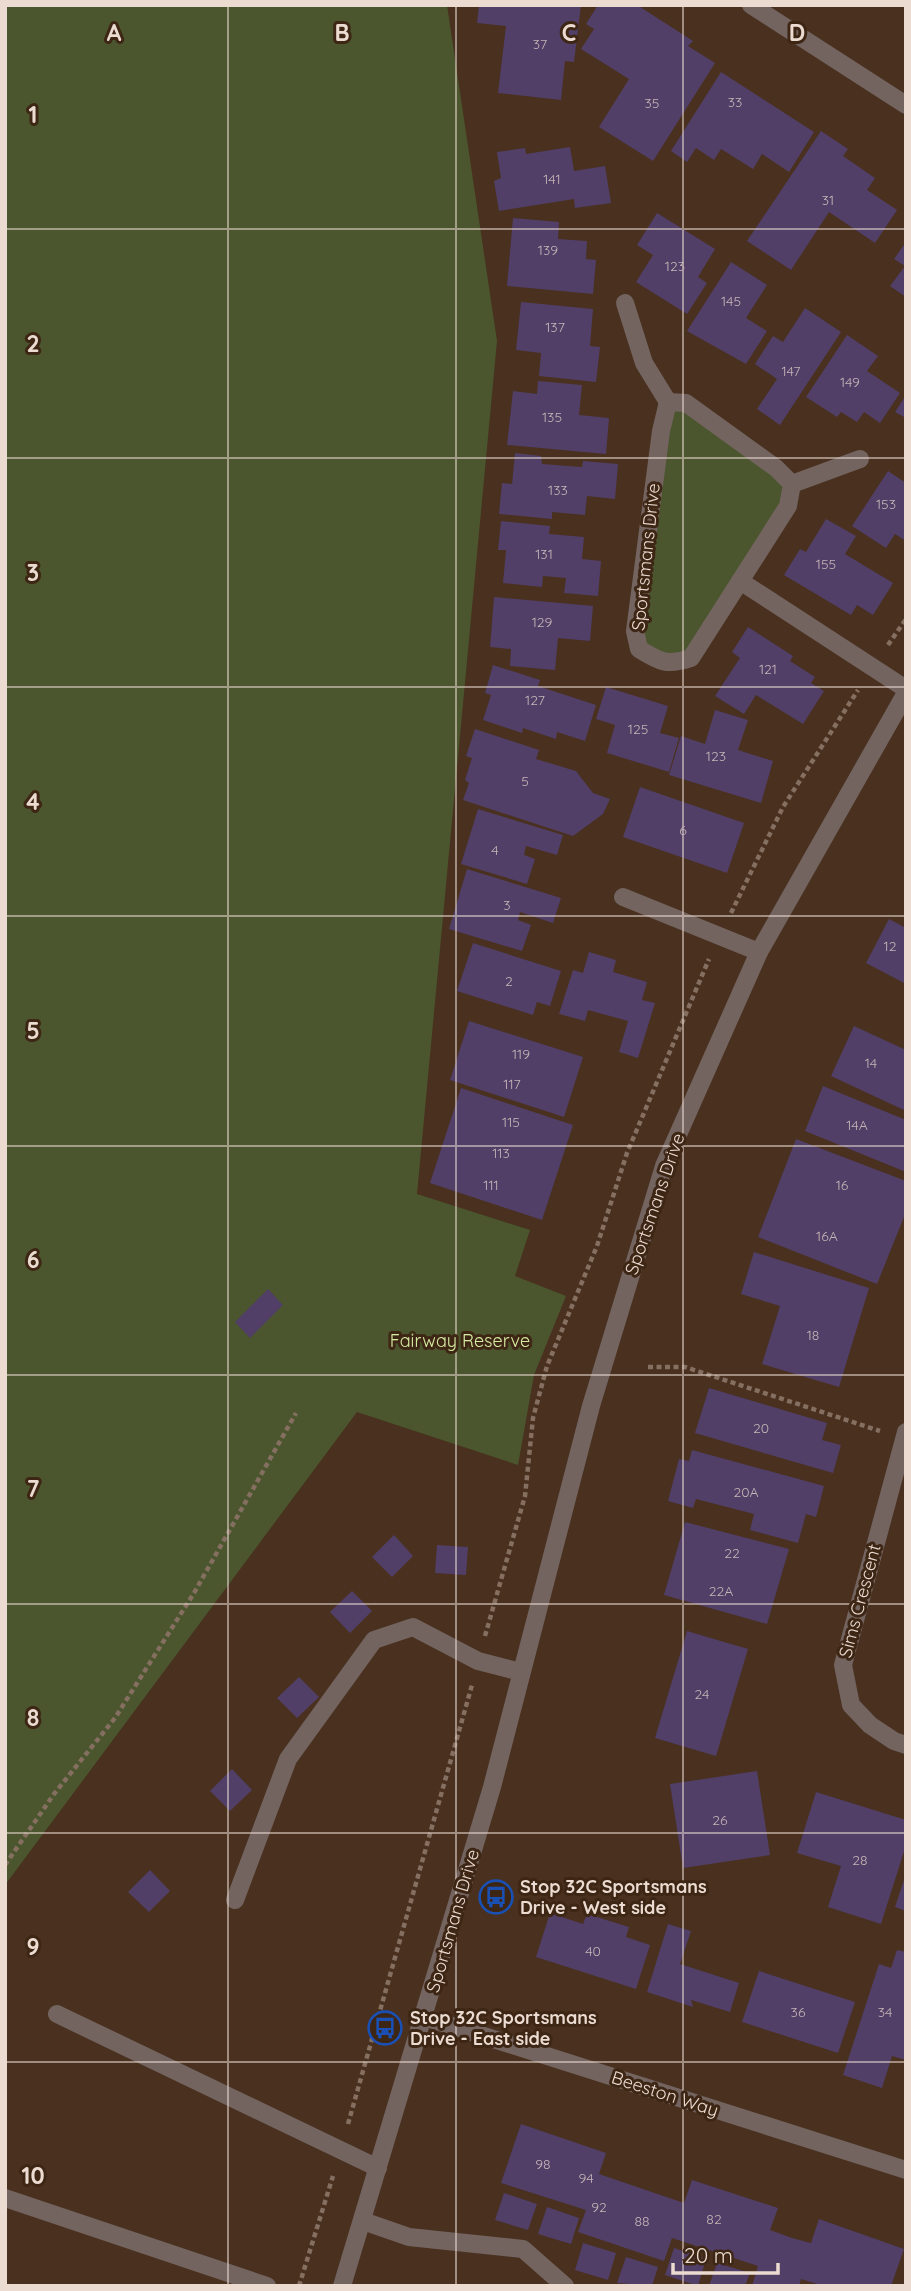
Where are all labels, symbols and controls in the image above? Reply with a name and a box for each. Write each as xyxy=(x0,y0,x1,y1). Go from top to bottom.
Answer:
text: A xyxy=(107,18,122,47)
text: B xyxy=(334,18,350,47)
text: C xyxy=(562,18,576,47)
text: D xyxy=(789,18,805,47)
house number: 37 xyxy=(533,35,547,53)
house number: 33 xyxy=(728,93,742,111)
house number: 35 xyxy=(645,94,659,112)
text: 1 xyxy=(29,100,37,129)
house number: 141 xyxy=(543,170,561,188)
house number: 31 xyxy=(822,191,834,209)
house number: 139 xyxy=(538,241,558,259)
house number: 123 xyxy=(665,257,685,275)
house number: 145 xyxy=(721,292,741,310)
house number: 137 xyxy=(545,318,565,336)
text: 2 xyxy=(26,329,40,358)
house number: 147 xyxy=(781,362,801,380)
house number: 149 xyxy=(840,373,860,391)
house number: 135 xyxy=(542,408,562,426)
house number: 133 xyxy=(548,481,568,499)
street label: Sportsmans Drive xyxy=(626,482,665,632)
house number: 153 xyxy=(876,495,896,513)
house number: 131 xyxy=(535,545,553,563)
house number: 155 xyxy=(816,555,836,573)
text: 3 xyxy=(27,558,39,587)
house number: 129 xyxy=(532,613,553,631)
house number: 121 xyxy=(759,660,777,678)
house number: 127 xyxy=(525,691,545,709)
house number: 125 xyxy=(628,720,648,738)
house number: 123 xyxy=(706,747,726,765)
house number: 5 xyxy=(521,772,529,790)
text: 4 xyxy=(26,787,40,816)
house number: 6 xyxy=(679,821,687,839)
house number: 4 xyxy=(491,841,499,859)
house number: 3 xyxy=(503,896,511,914)
house number: 12 xyxy=(884,937,897,955)
house number: 2 xyxy=(505,972,513,990)
text: 5 xyxy=(26,1016,40,1045)
house number: 119 xyxy=(512,1045,530,1063)
house number: 14 xyxy=(865,1054,877,1072)
house number: 117 xyxy=(503,1075,521,1093)
house number: 115 xyxy=(502,1113,520,1131)
house number: 14A xyxy=(846,1116,868,1134)
street label: Sportsmans Drive xyxy=(620,1130,690,1278)
house number: 113 xyxy=(492,1144,510,1162)
house number: 111 xyxy=(483,1176,499,1194)
house number: 16 xyxy=(836,1176,849,1194)
house number: 16A xyxy=(816,1227,838,1245)
text: 6 xyxy=(27,1245,39,1274)
house number: 18 xyxy=(807,1326,819,1344)
park label: Fairway Reserve xyxy=(390,1329,530,1352)
house number: 20 xyxy=(753,1419,769,1437)
text: 7 xyxy=(27,1474,40,1503)
house number: 20A xyxy=(733,1483,759,1501)
street label: Sims Crescent xyxy=(833,1542,886,1660)
house number: 22 xyxy=(724,1544,740,1562)
house number: 22A xyxy=(709,1582,733,1600)
house number: 24 xyxy=(695,1685,709,1703)
text: 8 xyxy=(27,1703,39,1732)
house number: 26 xyxy=(712,1811,728,1829)
street label: Sportsmans Drive xyxy=(421,1846,484,1995)
house number: 28 xyxy=(852,1851,868,1869)
place label: Stop 32C Sportsmans Drive - West side xyxy=(520,1875,707,1919)
bus stop icon: Stop 32C Sportsmans Drive - West side xyxy=(477,1878,515,1916)
text: 9 xyxy=(26,1932,40,1961)
house number: 40 xyxy=(585,1942,601,1960)
house number: 36 xyxy=(791,2003,806,2021)
house number: 34 xyxy=(878,2003,892,2021)
place label: Stop 32C Sportsmans Drive - East side xyxy=(410,2006,597,2050)
bus stop icon: Stop 32C Sportsmans Drive - East side xyxy=(366,2009,404,2047)
street label: Beeston Way xyxy=(609,2065,722,2122)
house number: 98 xyxy=(535,2155,551,2173)
text: 10 xyxy=(21,2161,45,2190)
house number: 94 xyxy=(578,2169,594,2187)
house number: 92 xyxy=(591,2198,607,2216)
house number: 82 xyxy=(706,2210,722,2228)
house number: 88 xyxy=(634,2212,650,2230)
scale bar xyxy=(673,2232,778,2276)
text: 20 m xyxy=(684,2242,733,2268)

